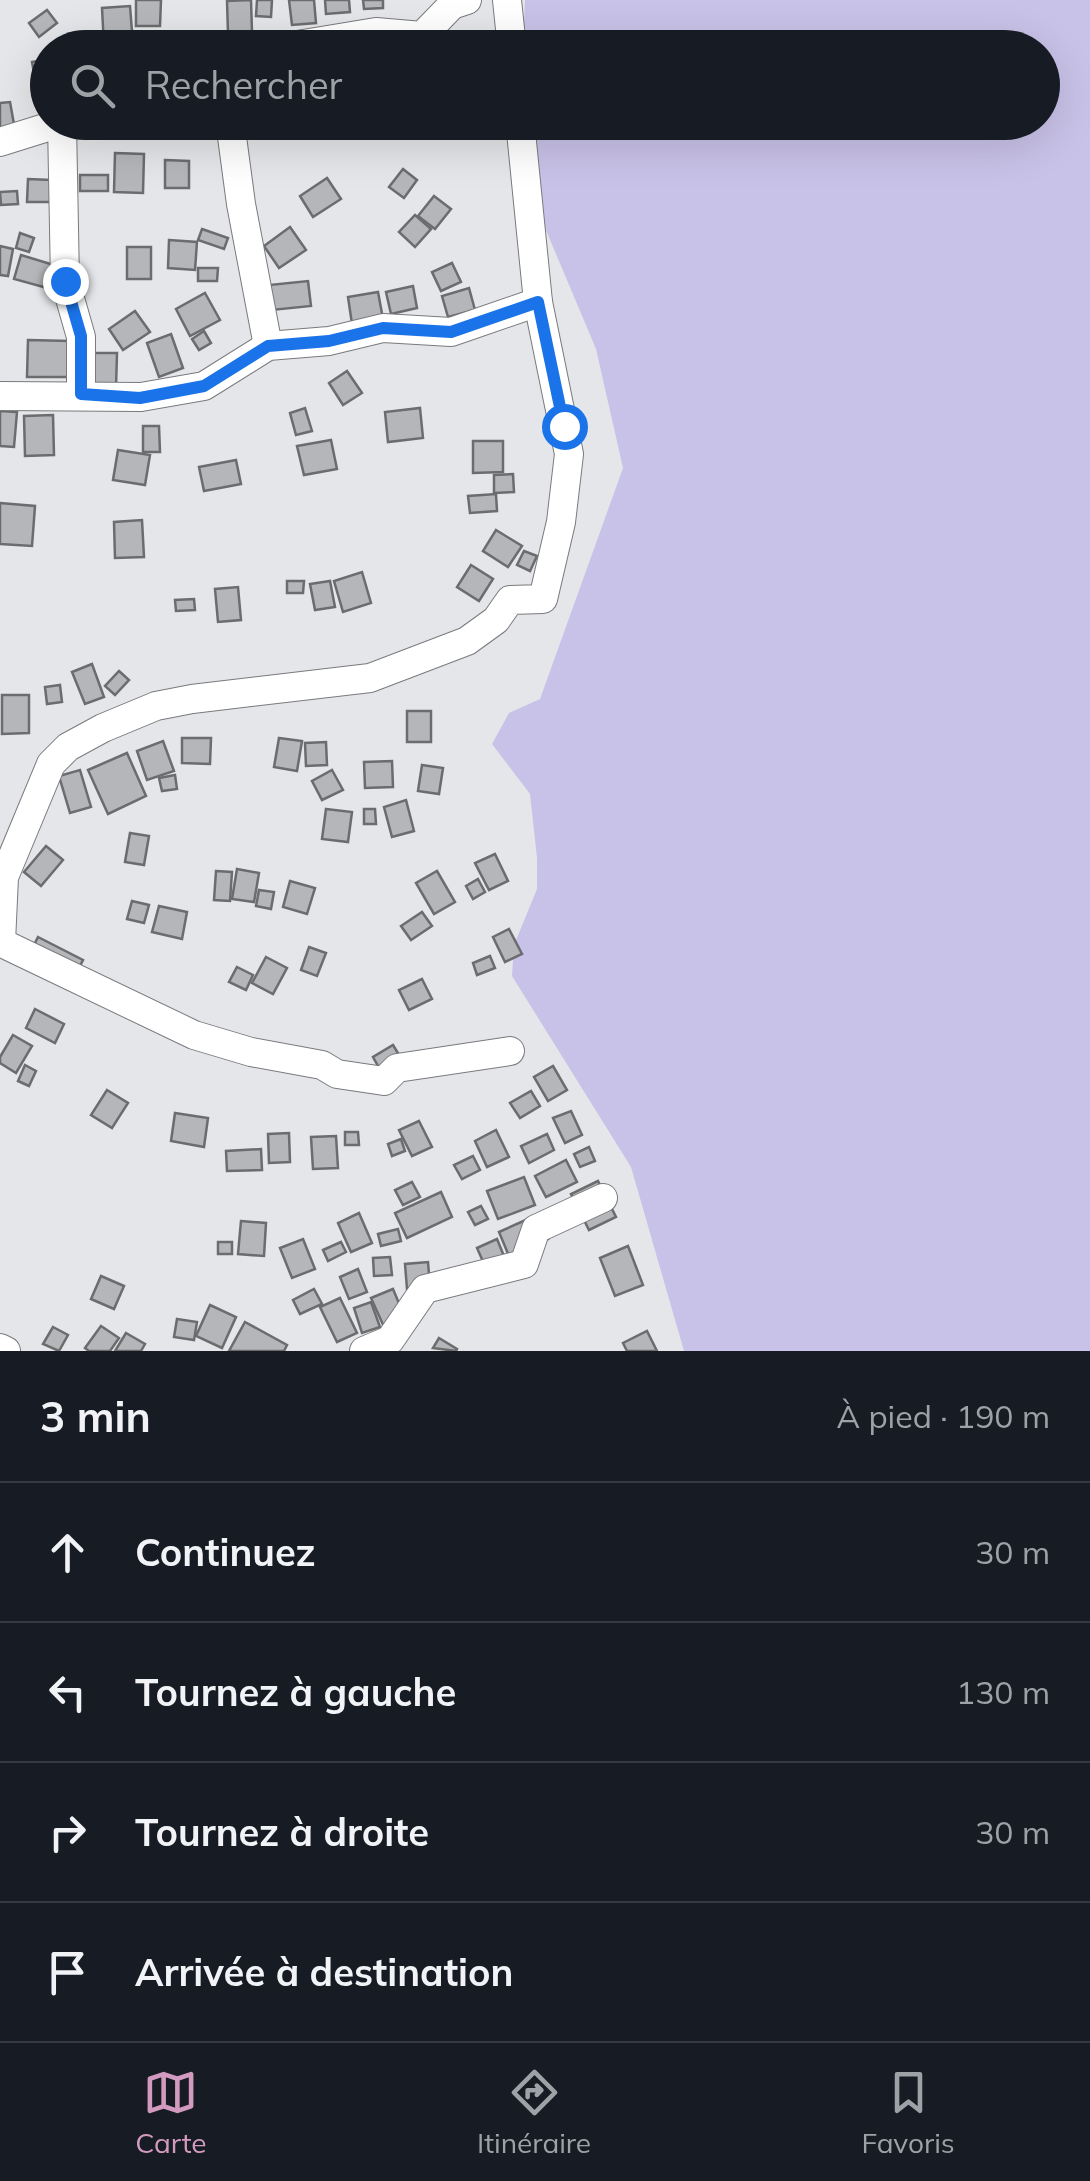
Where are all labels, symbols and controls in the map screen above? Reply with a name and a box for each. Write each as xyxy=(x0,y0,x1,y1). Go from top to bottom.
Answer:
search box xyxy=(30,30,1060,140)
icon: search xyxy=(65,58,120,113)
text: Rechercher xyxy=(145,61,342,109)
route end xyxy=(43,259,89,305)
route start xyxy=(542,404,588,450)
text: 3 min xyxy=(40,1390,151,1443)
text: À pied · 190 m xyxy=(837,1396,1050,1436)
icon: ahead xyxy=(40,1525,95,1580)
text: Continuez xyxy=(135,1528,316,1576)
text: 30 m xyxy=(975,1532,1050,1572)
icon: left xyxy=(40,1665,95,1720)
text: Tournez à gauche xyxy=(135,1668,456,1716)
text: 130 m xyxy=(956,1672,1050,1712)
icon: right xyxy=(40,1805,95,1860)
text: Tournez à droite xyxy=(135,1808,429,1856)
text: 30 m xyxy=(975,1812,1050,1852)
icon: arrive xyxy=(40,1945,95,2000)
text: Arrivée à destination xyxy=(135,1948,513,1996)
tab: Carte xyxy=(135,2065,207,2160)
tab: Itinéraire xyxy=(477,2065,591,2160)
tab: Favoris xyxy=(862,2065,955,2160)

